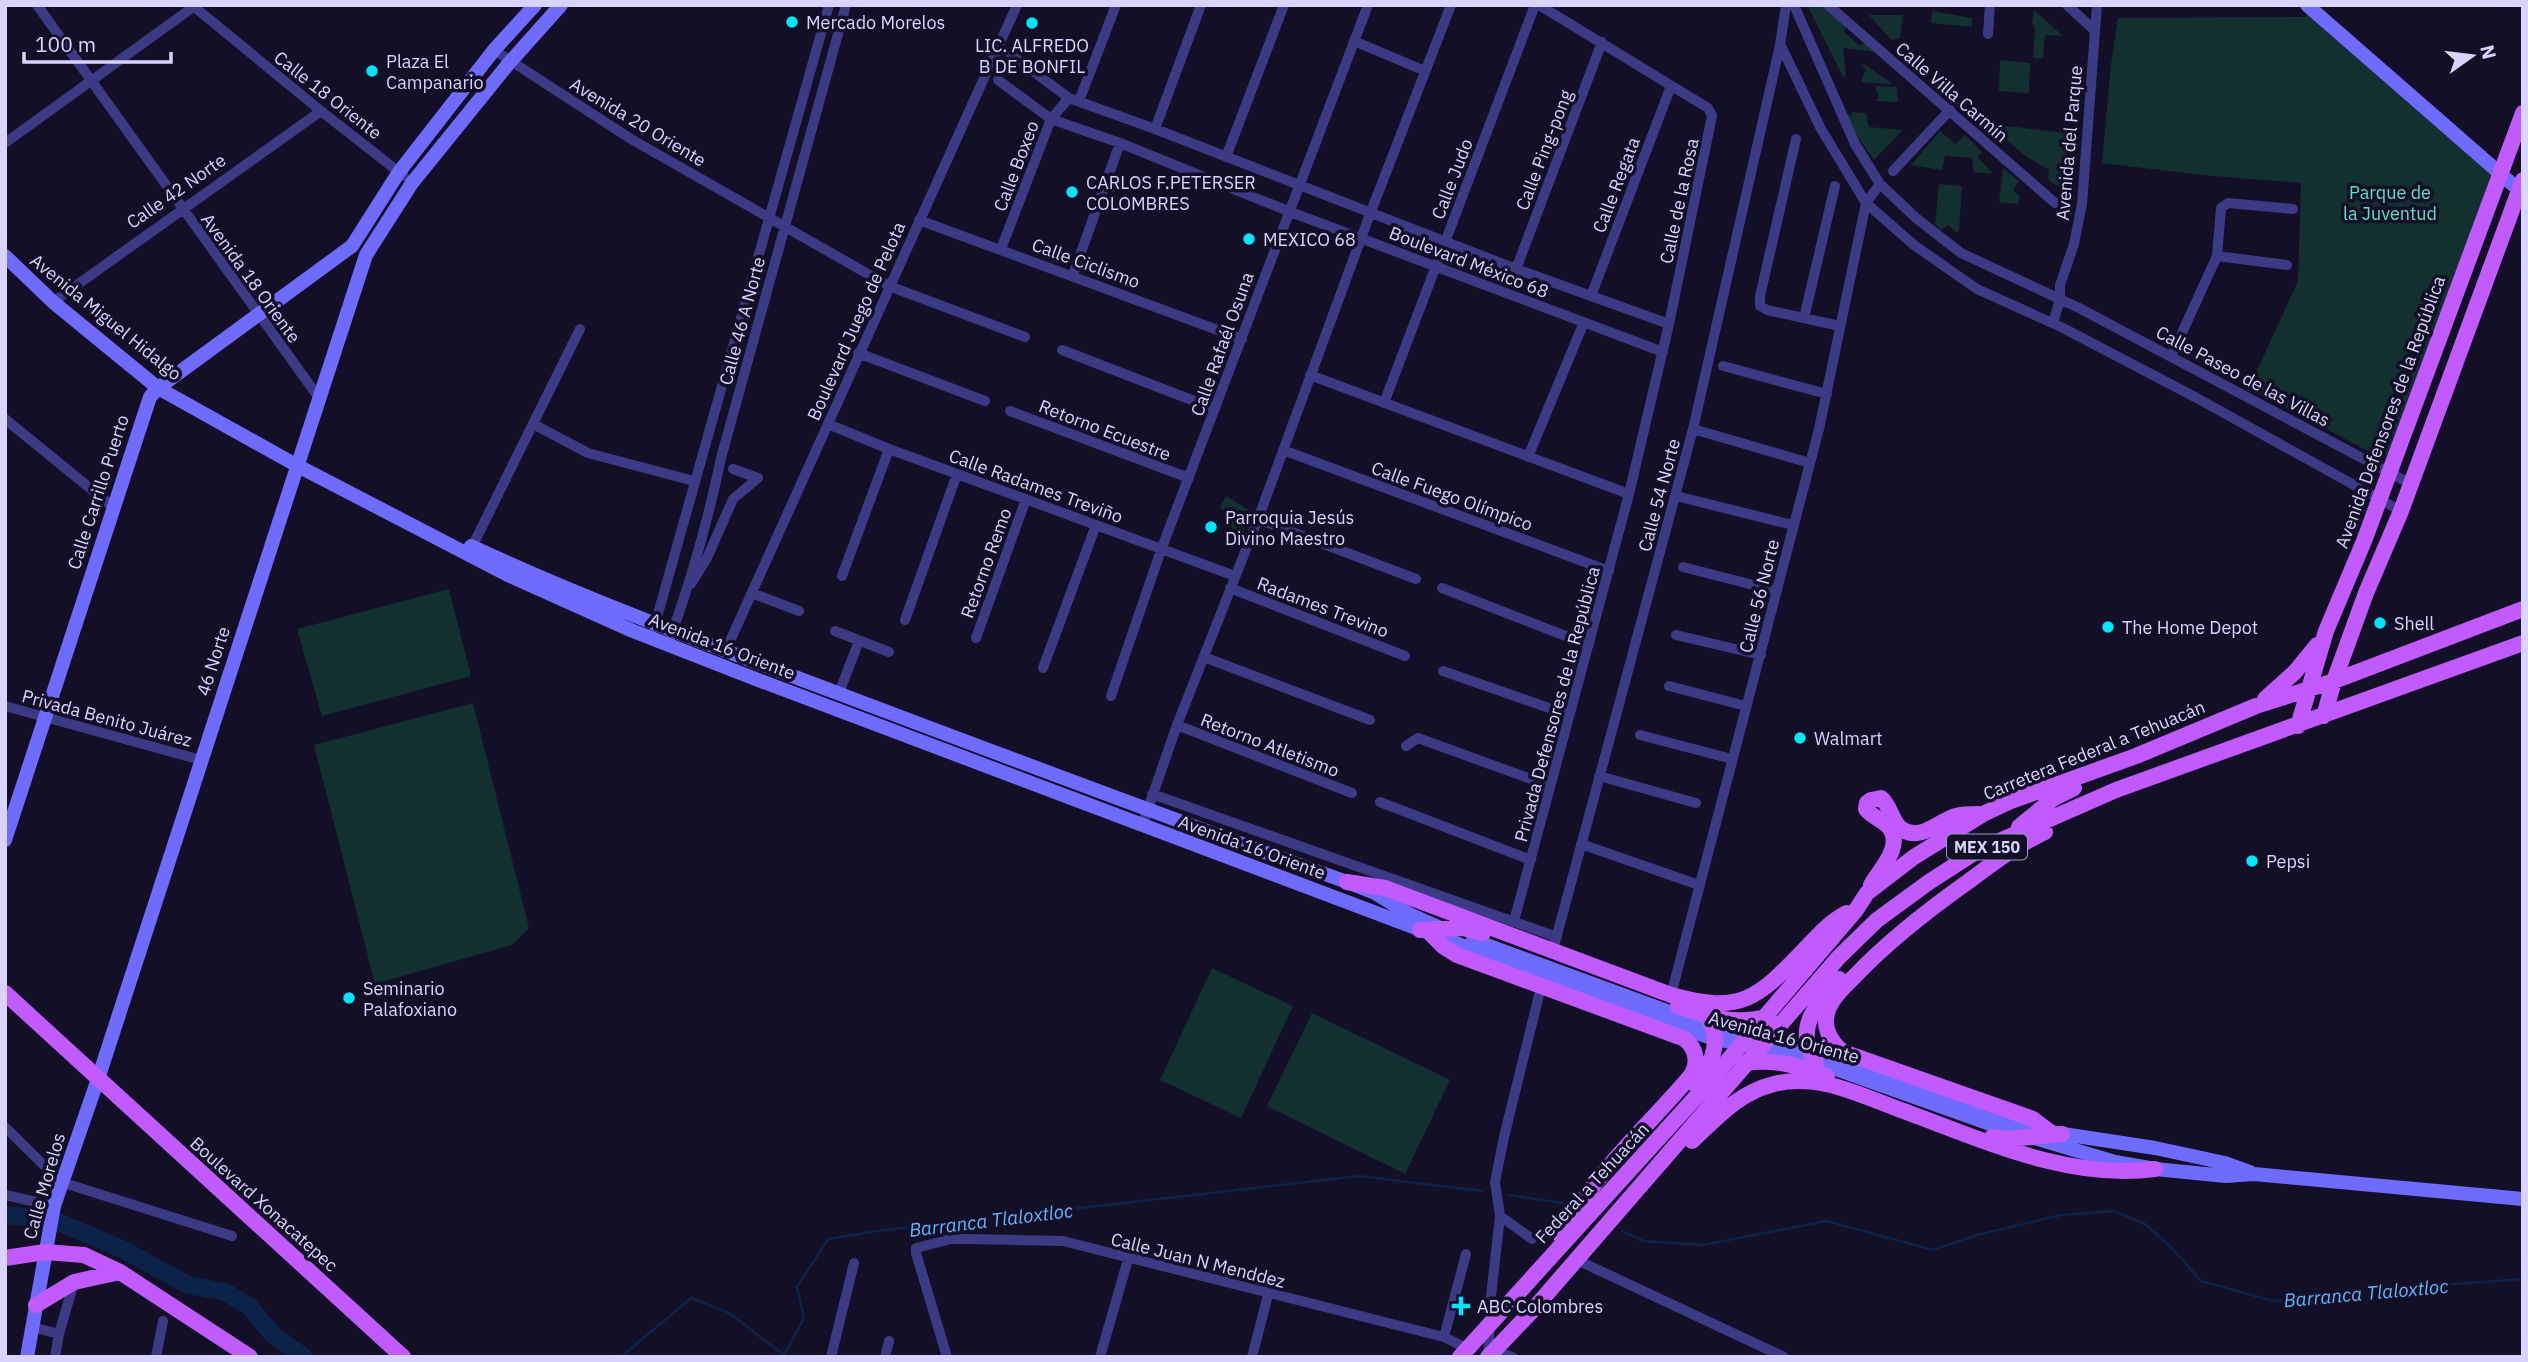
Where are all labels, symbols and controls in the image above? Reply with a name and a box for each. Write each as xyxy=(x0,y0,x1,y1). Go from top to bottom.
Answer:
place label: Mercado Morelos xyxy=(806,11,945,34)
marker: Mercado Morelos xyxy=(784,14,800,30)
marker: LIC. ALFREDO B DE BONFIL xyxy=(1024,15,1040,31)
scale bar xyxy=(24,21,172,65)
north arrow xyxy=(2437,21,2507,91)
text: 100 m xyxy=(35,30,96,58)
place label: LIC. ALFREDO B DE BONFIL xyxy=(975,34,1089,78)
street label: Calle Villa Carmín xyxy=(1891,37,2013,147)
text: N xyxy=(2475,42,2502,61)
street label: Calle 18 Oriente xyxy=(269,46,387,144)
place label: Plaza El Campanario xyxy=(386,50,484,94)
marker: Plaza El Campanario xyxy=(364,63,380,79)
street label: Avenida del Parque xyxy=(2051,64,2087,222)
street label: Avenida 20 Oriente xyxy=(566,72,710,172)
street label: Calle Ping-pong xyxy=(1510,86,1578,213)
street label: Calle Boxeo xyxy=(988,117,1044,215)
street label: Calle Regata xyxy=(1587,133,1645,236)
street label: Calle Judo xyxy=(1426,135,1478,223)
street label: Calle de la Rosa xyxy=(1654,136,1704,266)
street label: Calle 42 Norte xyxy=(122,148,230,234)
place label: CARLOS F.PETERSER COLOMBRES xyxy=(1086,171,1256,215)
park label: Parque de la Juventud xyxy=(2343,181,2437,225)
marker: CARLOS F.PETERSER COLOMBRES xyxy=(1064,184,1080,200)
street label: Avenida 18 Oriente xyxy=(196,209,306,347)
street label: Boulevard Juego de Pelota xyxy=(802,218,910,424)
street label: Boulevard México 68 xyxy=(1386,221,1552,303)
place label: MEXICO 68 xyxy=(1263,228,1356,251)
marker: MEXICO 68 xyxy=(1241,231,1257,247)
street label: Calle Ciclismo xyxy=(1029,233,1143,293)
street label: Avenida Miguel Hidalgo xyxy=(26,249,186,385)
street label: Calle 46 A Norte xyxy=(714,254,770,388)
street label: Calle Rafaél Osuna xyxy=(1185,268,1259,419)
street label: Avenida Defensores de la República xyxy=(2330,272,2450,551)
street label: Calle Paseo de las Villas xyxy=(2152,320,2334,432)
street label: Retorno Ecuestre xyxy=(1036,394,1174,466)
street label: Calle Carrillo Puerto xyxy=(62,412,134,572)
street label: Calle 54 Norte xyxy=(1633,436,1685,554)
street label: Calle Radames Treviño xyxy=(946,444,1126,528)
street label: Calle Fuego Olímpico xyxy=(1368,456,1536,536)
street label: Retorno Remo xyxy=(955,505,1017,621)
place label: Parroquia Jesús Divino Maestro xyxy=(1225,506,1354,550)
marker: Parroquia Jesús Divino Maestro xyxy=(1203,519,1219,535)
street label: Calle 56 Norte xyxy=(1734,537,1784,655)
street label: Privada Defensores de la República xyxy=(1509,563,1605,844)
street label: Radames Trevino xyxy=(1254,571,1392,643)
street label: Avenida 16 Oriente xyxy=(646,608,798,685)
place label: Shell xyxy=(2394,612,2434,635)
marker: Shell xyxy=(2372,615,2388,631)
place label: The Home Depot xyxy=(2122,616,2258,639)
marker: The Home Depot xyxy=(2100,619,2116,635)
street label: 46 Norte xyxy=(191,623,235,699)
street label: Privada Benito Juárez xyxy=(19,684,195,752)
street label: Carretera Federal a Tehuacán xyxy=(1980,695,2208,805)
street label: Retorno Atletismo xyxy=(1197,708,1343,782)
place label: Walmart xyxy=(1814,727,1883,750)
marker: Walmart xyxy=(1792,730,1808,746)
street label: Avenida 16 Oriente xyxy=(1175,810,1329,884)
road number: MEX 150 xyxy=(1947,834,2027,860)
place label: Pepsi xyxy=(2266,850,2310,873)
marker: Pepsi xyxy=(2244,853,2260,869)
place label: Seminario Palafoxiano xyxy=(363,977,457,1021)
marker: Seminario Palafoxiano xyxy=(341,990,357,1006)
street label: Avenida 16 Oriente xyxy=(1706,1006,1862,1068)
street label: Federal a Tehuacán xyxy=(1530,1118,1654,1248)
street label: Calle Morelos xyxy=(18,1130,70,1242)
street label: Boulevard Xonacatepec xyxy=(185,1132,343,1276)
water label: Barranca Tlaloxtloc xyxy=(908,1198,1074,1242)
street label: Calle Juan N Menddez xyxy=(1108,1227,1288,1293)
water label: Barranca Tlaloxtloc xyxy=(2283,1274,2449,1312)
place label: ABC Colombres xyxy=(1477,1295,1603,1318)
marker: ABC Colombres xyxy=(1451,1296,1471,1316)

